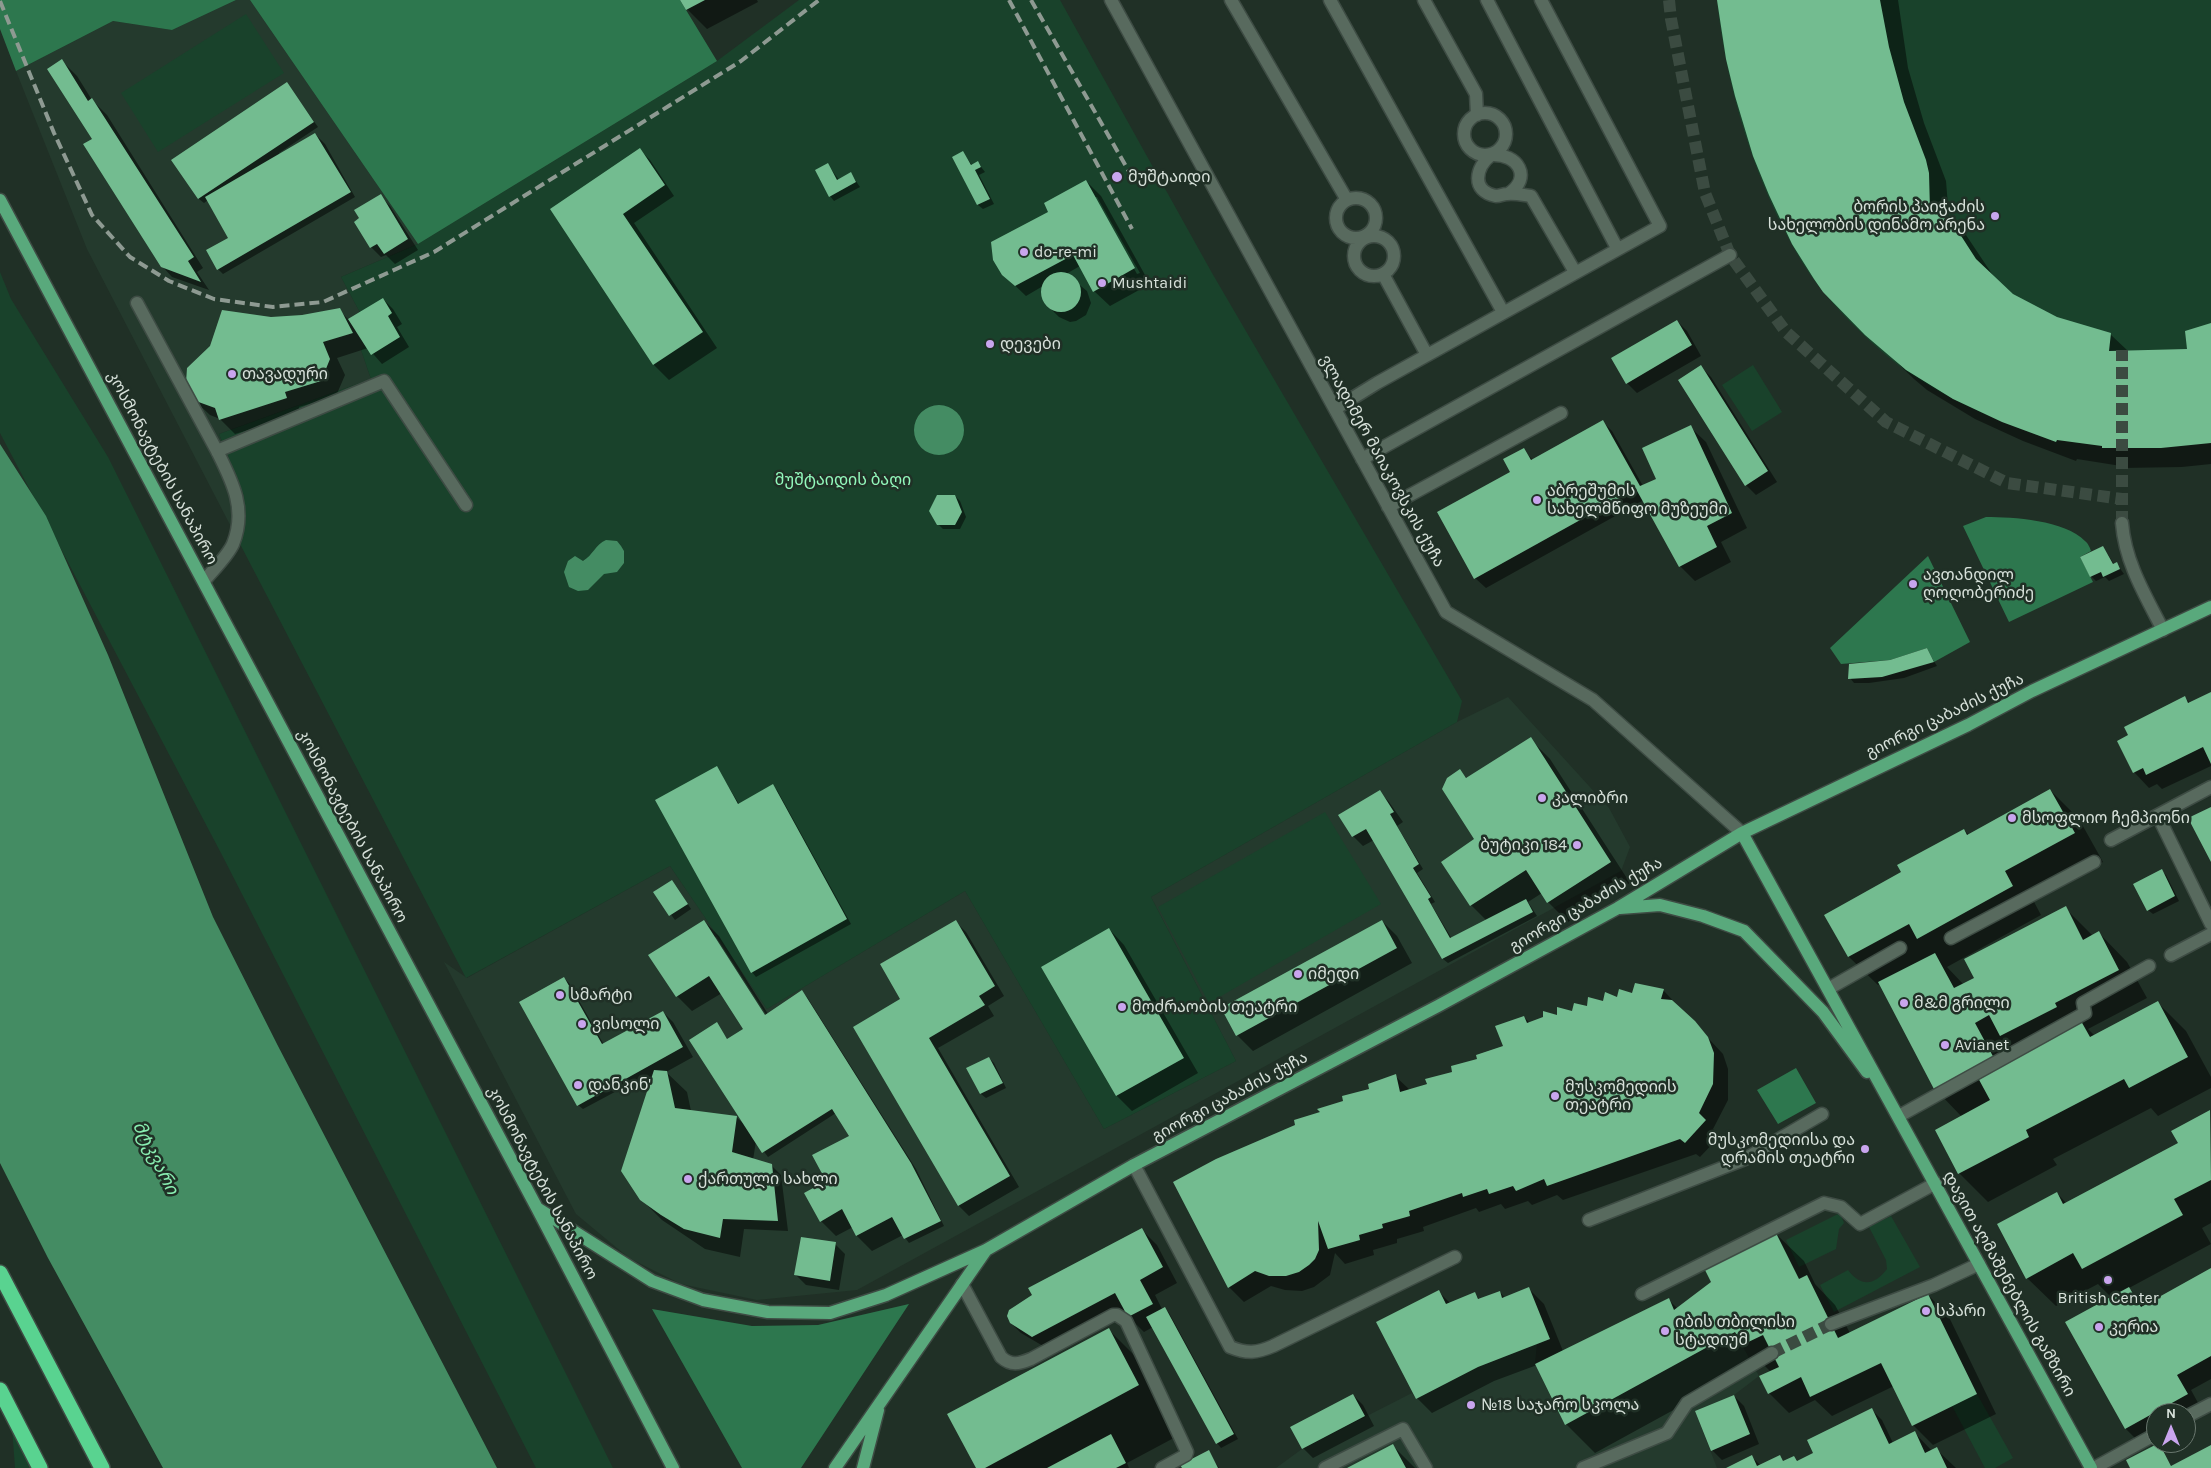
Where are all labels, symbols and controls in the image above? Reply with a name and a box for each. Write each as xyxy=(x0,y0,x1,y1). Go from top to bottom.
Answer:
place label: მუშტაიდი xyxy=(1128,167,1210,187)
marker: მუშტაიდი xyxy=(1110,170,1124,184)
place label: ბორის პაიჭაძის სახელობის დინამო არენა xyxy=(1768,197,1985,235)
marker: ბორის პაიჭაძის სახელობის დინამო არენა xyxy=(1989,210,2001,222)
place label: do-re-mi xyxy=(1034,242,1097,262)
marker: do-re-mi xyxy=(1018,246,1030,258)
place label: Mushtaidi xyxy=(1112,273,1187,293)
marker: Mushtaidi xyxy=(1096,277,1108,289)
place label: დევები xyxy=(1000,334,1061,354)
marker: დევები xyxy=(984,338,996,350)
street label: ვლადიმერ მაიაკოვსკის ქუჩა xyxy=(1315,351,1449,571)
place label: თავადური xyxy=(242,364,328,384)
street label: კოსმონავტების სანაპირო xyxy=(103,368,221,568)
marker: თავადური xyxy=(226,368,238,380)
park label: მუშტაიდის ბაღი xyxy=(775,470,911,490)
place label: აბრეშუმის სახელმწიფო მუზეუმი xyxy=(1547,481,1728,519)
marker: აბრეშუმის სახელმწიფო მუზეუმი xyxy=(1531,494,1543,506)
place label: ავთანდილ ღოღობერიძე xyxy=(1923,565,2034,603)
marker: ავთანდილ ღოღობერიძე xyxy=(1907,578,1919,590)
street label: გიორგი ცაბაძის ქუჩა xyxy=(1863,669,2027,763)
street label: კოსმონავტების სანაპირო xyxy=(293,726,411,926)
place label: კალიბრი xyxy=(1552,788,1628,808)
marker: კალიბრი xyxy=(1536,792,1548,804)
place label: მსოფლიო ჩემპიონი xyxy=(2022,808,2190,828)
marker: მსოფლიო ჩემპიონი xyxy=(2006,812,2018,824)
place label: ბუტიკი 184 xyxy=(1480,835,1567,855)
marker: ბუტიკი 184 xyxy=(1571,839,1583,851)
street label: გიორგი ცაბაძის ქუჩა xyxy=(1506,853,1666,957)
place label: იმედი xyxy=(1308,964,1359,984)
marker: იმედი xyxy=(1292,968,1304,980)
place label: სმარტი xyxy=(570,985,632,1005)
marker: სმარტი xyxy=(554,989,566,1001)
place label: მ&მ გრილი xyxy=(1914,993,2010,1013)
place label: მოძრაობის თეატრი xyxy=(1132,997,1297,1017)
marker: მ&მ გრილი xyxy=(1898,997,1910,1009)
marker: მოძრაობის თეატრი xyxy=(1116,1001,1128,1013)
place label: ვისოლი xyxy=(592,1014,659,1034)
marker: ვისოლი xyxy=(576,1018,588,1030)
place label: Avianet xyxy=(1955,1035,2009,1055)
marker: Avianet xyxy=(1939,1039,1951,1051)
street label: გიორგი ცაბაძის ქუჩა xyxy=(1149,1048,1311,1146)
place label: დანკინ' xyxy=(588,1075,651,1095)
place label: მუსკომედიის თეატრი xyxy=(1565,1077,1677,1115)
marker: დანკინ' xyxy=(572,1079,584,1091)
street label: კოსმონავტების სანაპირო xyxy=(483,1083,601,1283)
marker: მუსკომედიის თეატრი xyxy=(1549,1090,1561,1102)
water label: მტკვარი xyxy=(127,1118,183,1198)
place label: მუსკომედიისა და დრამის თეატრი xyxy=(1708,1130,1855,1168)
marker: მუსკომედიისა და დრამის თეატრი xyxy=(1859,1143,1871,1155)
street label: დავით აღმაშენებლის გამზირი xyxy=(1939,1168,2079,1400)
place label: ქართული სახლი xyxy=(698,1169,838,1189)
marker: ქართული სახლი xyxy=(682,1173,694,1185)
marker: British Center xyxy=(2102,1274,2114,1286)
place label: British Center xyxy=(2058,1288,2158,1308)
place label: სპარი xyxy=(1936,1301,1986,1321)
marker: სპარი xyxy=(1920,1305,1932,1317)
place label: იბის თბილისი სტადიუმ xyxy=(1675,1312,1795,1350)
place label: კერია xyxy=(2109,1317,2158,1337)
marker: კერია xyxy=(2093,1321,2105,1333)
marker: იბის თბილისი სტადიუმ xyxy=(1659,1325,1671,1337)
place label: №18 საჯარო სკოლა xyxy=(1481,1395,1639,1415)
marker: №18 საჯარო სკოლა xyxy=(1465,1399,1477,1411)
north arrow xyxy=(2146,1403,2196,1453)
text: N xyxy=(2166,1405,2176,1422)

